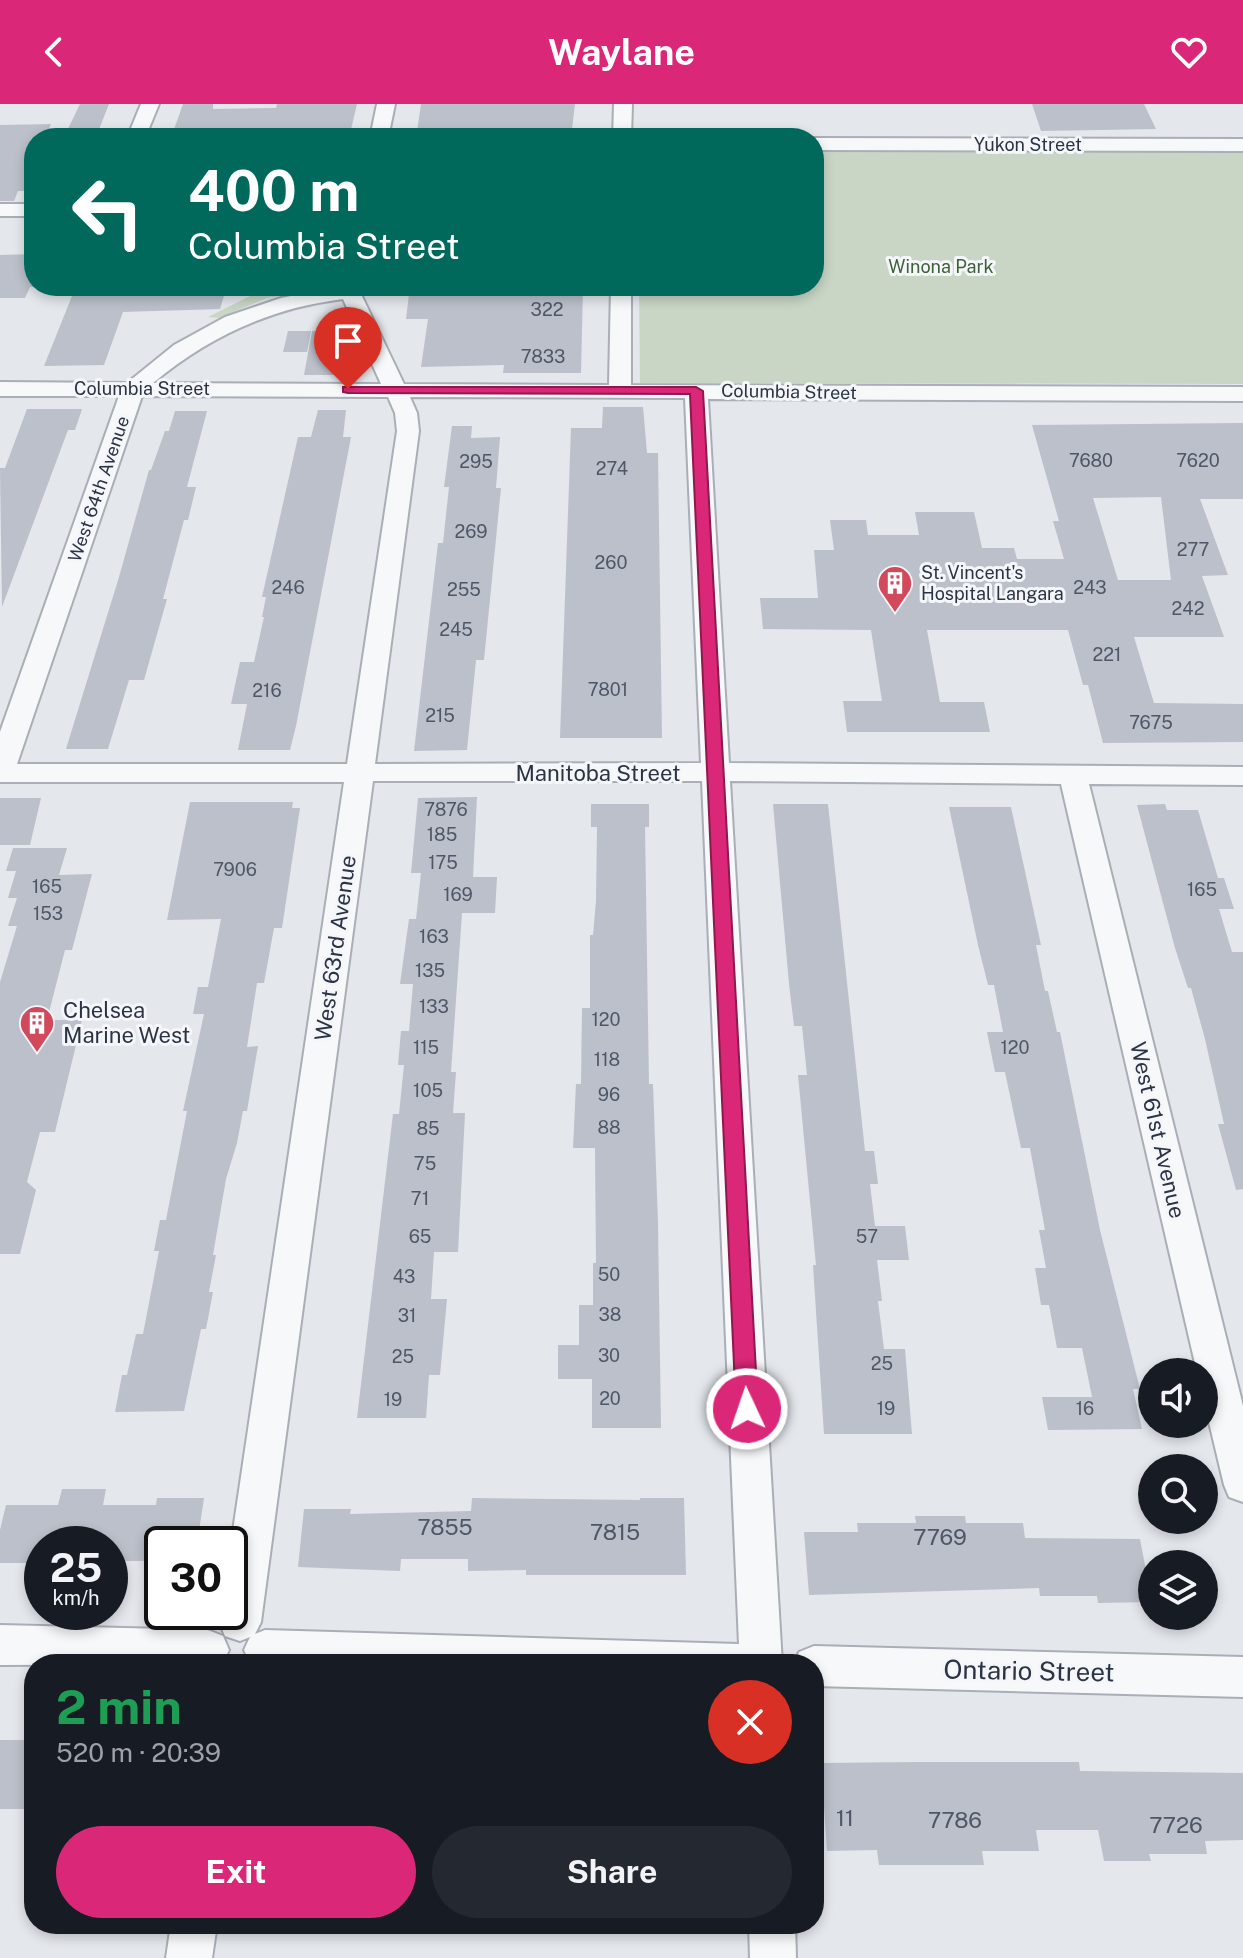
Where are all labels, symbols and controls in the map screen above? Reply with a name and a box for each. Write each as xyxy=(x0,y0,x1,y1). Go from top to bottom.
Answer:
icon: back xyxy=(32,30,76,74)
icon: heart xyxy=(1167,30,1211,74)
text: Waylane xyxy=(548,31,695,73)
street label: Yukon Street xyxy=(974,134,1082,155)
text: 400 m xyxy=(188,158,360,224)
icon: left xyxy=(56,160,160,264)
text: Columbia Street xyxy=(188,225,460,267)
park label: Winona Park xyxy=(888,256,994,277)
house number: 322 xyxy=(531,299,563,320)
pin xyxy=(314,307,382,389)
icon: arrive xyxy=(326,319,370,363)
house number: 7833 xyxy=(521,346,565,367)
street label: Columbia Street xyxy=(74,378,210,399)
street label: Columbia Street xyxy=(721,380,857,403)
street label: West 64th Avenue xyxy=(64,413,133,565)
house number: 7680 xyxy=(1069,450,1113,471)
house number: 7620 xyxy=(1176,450,1220,471)
house number: 295 xyxy=(459,451,493,472)
house number: 274 xyxy=(596,458,628,479)
house number: 269 xyxy=(454,521,488,542)
house number: 277 xyxy=(1177,539,1209,560)
house number: 260 xyxy=(595,552,627,573)
place label: St. Vincent's Hospital Langara xyxy=(921,562,1064,604)
building icon: St. Vincent's Hospital Langara xyxy=(876,564,914,614)
house number: 246 xyxy=(271,577,305,598)
house number: 243 xyxy=(1073,577,1107,598)
house number: 255 xyxy=(447,579,481,600)
house number: 242 xyxy=(1172,598,1204,619)
house number: 245 xyxy=(439,619,473,640)
house number: 221 xyxy=(1093,644,1121,665)
house number: 7801 xyxy=(588,679,628,700)
house number: 216 xyxy=(252,680,282,701)
house number: 215 xyxy=(425,705,455,726)
house number: 7675 xyxy=(1129,712,1173,733)
street label: Manitoba Street xyxy=(515,760,681,786)
house number: 7876 xyxy=(424,799,468,820)
house number: 185 xyxy=(427,824,457,845)
house number: 175 xyxy=(428,852,458,873)
street label: West 63rd Avenue xyxy=(309,854,361,1042)
house number: 7906 xyxy=(213,859,257,880)
house number: 165 xyxy=(32,876,62,897)
house number: 165 xyxy=(1187,879,1217,900)
house number: 169 xyxy=(443,884,473,905)
house number: 153 xyxy=(33,903,63,924)
house number: 163 xyxy=(419,926,449,947)
house number: 135 xyxy=(415,960,445,981)
house number: 133 xyxy=(419,996,449,1017)
place label: Chelsea Marine West xyxy=(63,997,190,1048)
building icon: Chelsea Marine West xyxy=(18,1004,56,1054)
house number: 120 xyxy=(591,1009,621,1030)
house number: 115 xyxy=(413,1037,439,1058)
house number: 120 xyxy=(1000,1037,1030,1058)
street label: West 61st Avenue xyxy=(1125,1039,1191,1221)
house number: 118 xyxy=(594,1049,620,1070)
house number: 105 xyxy=(413,1080,443,1101)
house number: 96 xyxy=(598,1084,620,1105)
house number: 88 xyxy=(597,1117,621,1138)
house number: 85 xyxy=(416,1118,440,1139)
house number: 75 xyxy=(414,1153,436,1174)
house number: 71 xyxy=(411,1188,429,1209)
house number: 65 xyxy=(409,1226,431,1247)
house number: 57 xyxy=(856,1226,878,1247)
house number: 50 xyxy=(598,1264,620,1285)
house number: 43 xyxy=(393,1266,415,1287)
house number: 38 xyxy=(599,1304,621,1325)
house number: 31 xyxy=(398,1305,416,1326)
house number: 30 xyxy=(598,1345,620,1366)
house number: 25 xyxy=(392,1346,414,1367)
house number: 25 xyxy=(871,1353,893,1374)
map controls xyxy=(1138,1358,1218,1630)
button: sound xyxy=(1138,1358,1218,1438)
position arrow xyxy=(705,1367,789,1451)
house number: 20 xyxy=(599,1388,621,1409)
house number: 19 xyxy=(384,1389,402,1410)
house number: 19 xyxy=(877,1398,895,1419)
house number: 16 xyxy=(1076,1398,1094,1419)
button: search xyxy=(1138,1454,1218,1534)
house number: 7855 xyxy=(417,1514,473,1540)
house number: 7815 xyxy=(590,1519,640,1545)
house number: 7769 xyxy=(913,1524,967,1550)
speed limit sign: 30 xyxy=(144,1526,248,1630)
text: 25 xyxy=(50,1544,102,1591)
button: layers xyxy=(1138,1550,1218,1630)
text: km/h xyxy=(52,1586,100,1610)
street label: Ontario Street xyxy=(943,1654,1115,1687)
text: 2 min xyxy=(56,1678,182,1735)
button: close xyxy=(708,1680,792,1764)
text: 520 m · 20:39 xyxy=(56,1737,221,1768)
house number: 11 xyxy=(836,1805,854,1831)
house number: 7786 xyxy=(928,1807,982,1833)
house number: 7726 xyxy=(1149,1812,1203,1838)
button: Exit xyxy=(56,1826,416,1918)
button: Share xyxy=(432,1826,792,1918)

